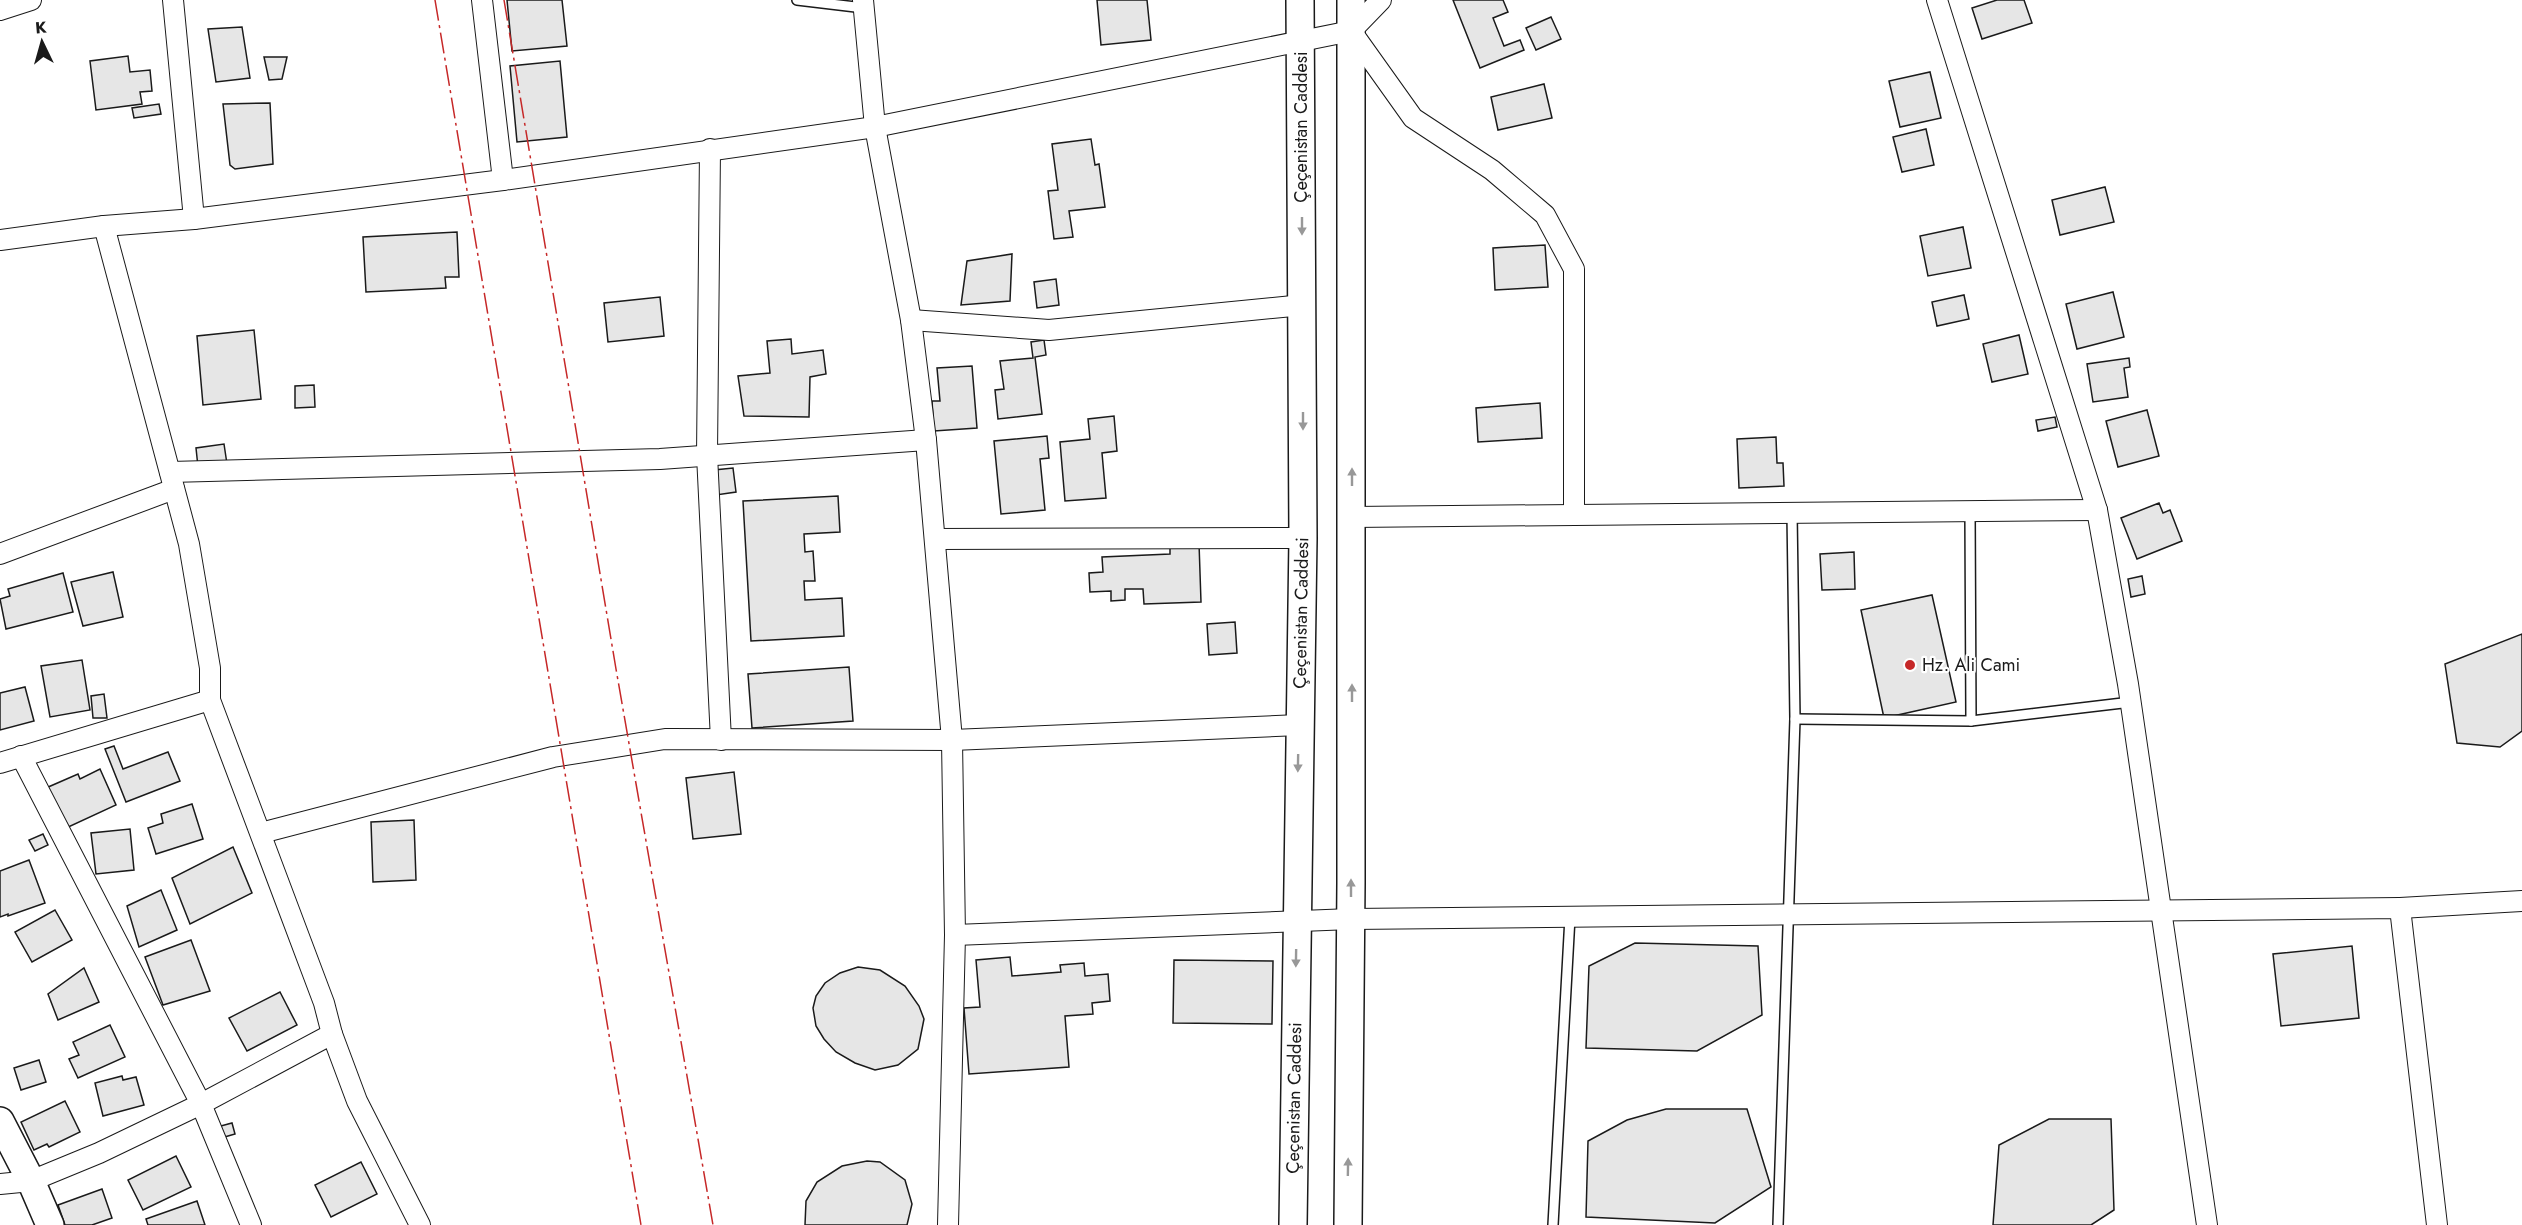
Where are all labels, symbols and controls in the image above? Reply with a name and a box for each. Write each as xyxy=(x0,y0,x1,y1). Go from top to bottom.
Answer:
north arrow xyxy=(12,12,72,72)
text: K xyxy=(34,16,48,39)
street label: Çeçenistan Caddesi xyxy=(1288,51,1314,203)
one-way arrow xyxy=(1297,217,1307,236)
one-way arrow xyxy=(1298,412,1308,431)
one-way arrow xyxy=(1347,467,1357,486)
street label: Çeçenistan Caddesi xyxy=(1287,537,1315,689)
place label: Hz. Ali Cami xyxy=(1922,652,2020,678)
marker: Hz. Ali Cami xyxy=(1903,658,1917,672)
one-way arrow xyxy=(1347,683,1357,702)
one-way arrow xyxy=(1294,754,1303,773)
one-way arrow xyxy=(1346,878,1356,897)
one-way arrow xyxy=(1291,949,1301,968)
street label: Çeçenistan Caddesi xyxy=(1280,1022,1308,1174)
one-way arrow xyxy=(1344,1157,1353,1176)

